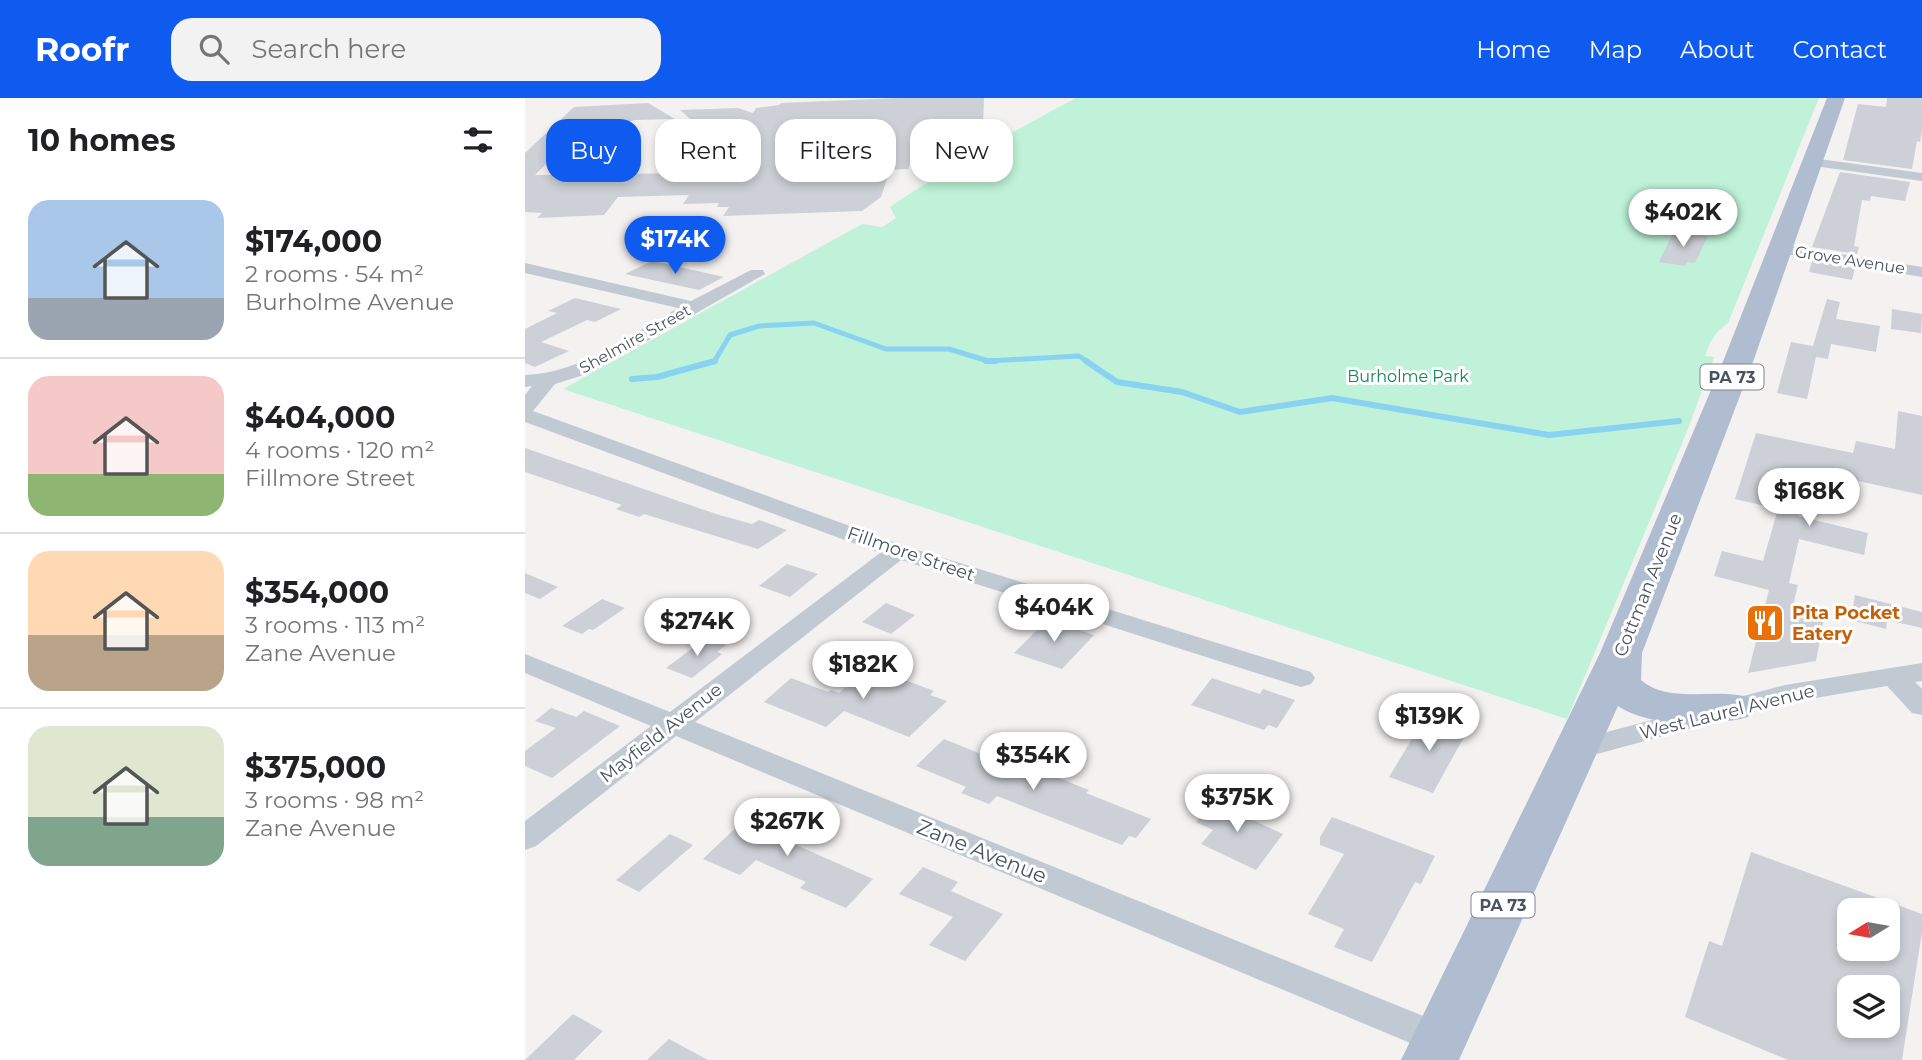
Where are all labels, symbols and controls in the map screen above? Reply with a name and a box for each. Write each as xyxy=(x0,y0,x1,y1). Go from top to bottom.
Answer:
search box xyxy=(171,18,661,81)
text: Roofr xyxy=(35,29,129,69)
icon: search xyxy=(195,30,233,68)
text: Search here xyxy=(251,33,406,65)
text: Home xyxy=(1476,35,1551,64)
text: Map xyxy=(1589,35,1642,64)
text: About xyxy=(1680,35,1754,64)
text: Contact xyxy=(1792,35,1887,64)
chip: Buy xyxy=(546,119,641,182)
chip: Rent xyxy=(655,119,761,182)
chip: Filters xyxy=(775,119,896,182)
chip: New xyxy=(910,119,1013,182)
icon: filters xyxy=(459,121,497,159)
text: 10 homes xyxy=(28,122,176,159)
pin: $402K xyxy=(1634,190,1732,249)
text: $402K xyxy=(1645,198,1721,226)
pin: $174K xyxy=(626,216,724,276)
text: $174,000 xyxy=(245,223,382,260)
text: $174K xyxy=(640,225,710,253)
icon: home xyxy=(84,228,168,312)
street label: Grove Avenue xyxy=(1794,242,1906,278)
text: 2 rooms · 54 m² xyxy=(245,260,424,288)
text: Burholme Avenue xyxy=(245,288,454,316)
street label: Shelmire Street xyxy=(576,300,694,377)
road number: PA 73 xyxy=(1701,364,1763,390)
park label: Burholme Park xyxy=(1347,367,1469,386)
text: $404,000 xyxy=(245,399,395,436)
icon: home xyxy=(84,404,168,488)
text: 4 rooms · 120 m² xyxy=(245,436,434,464)
text: Fillmore Street xyxy=(245,464,415,492)
pin: $168K xyxy=(1760,468,1858,528)
text: $168K xyxy=(1774,477,1844,505)
street label: Cottman Avenue xyxy=(1609,510,1687,660)
street label: Fillmore Street xyxy=(844,522,978,586)
text: $354,000 xyxy=(245,574,389,611)
icon: home xyxy=(84,579,168,663)
pin: $404K xyxy=(1005,584,1103,644)
text: $404K xyxy=(1014,593,1094,621)
pin: $274K xyxy=(648,598,746,658)
restaurant icon: Pita Pocket Eatery xyxy=(1744,602,1786,644)
place label: Pita Pocket Eatery xyxy=(1792,602,1900,645)
text: $274K xyxy=(660,607,734,635)
text: 3 rooms · 113 m² xyxy=(245,611,425,639)
text: Zane Avenue xyxy=(245,639,396,667)
pin: $182K xyxy=(814,642,912,701)
text: $182K xyxy=(828,650,898,678)
street label: Mayfield Avenue xyxy=(596,678,727,787)
street label: West Laurel Avenue xyxy=(1637,680,1817,744)
pin: $139K xyxy=(1380,694,1478,753)
text: $139K xyxy=(1395,702,1463,730)
pin: $354K xyxy=(984,732,1082,792)
text: $354K xyxy=(996,741,1070,769)
text: $375,000 xyxy=(245,749,386,786)
icon: home xyxy=(84,754,168,838)
pin: $375K xyxy=(1188,774,1286,834)
text: $375K xyxy=(1201,783,1273,811)
text: 3 rooms · 98 m² xyxy=(245,786,424,814)
pin: $267K xyxy=(738,798,836,858)
text: $267K xyxy=(750,807,824,835)
text: Zane Avenue xyxy=(245,814,396,842)
street label: Zane Avenue xyxy=(913,814,1051,888)
road number: PA 73 xyxy=(1471,892,1535,918)
north arrow xyxy=(1837,898,1901,961)
map controls xyxy=(1837,898,1900,1038)
button: layers xyxy=(1837,975,1900,1038)

